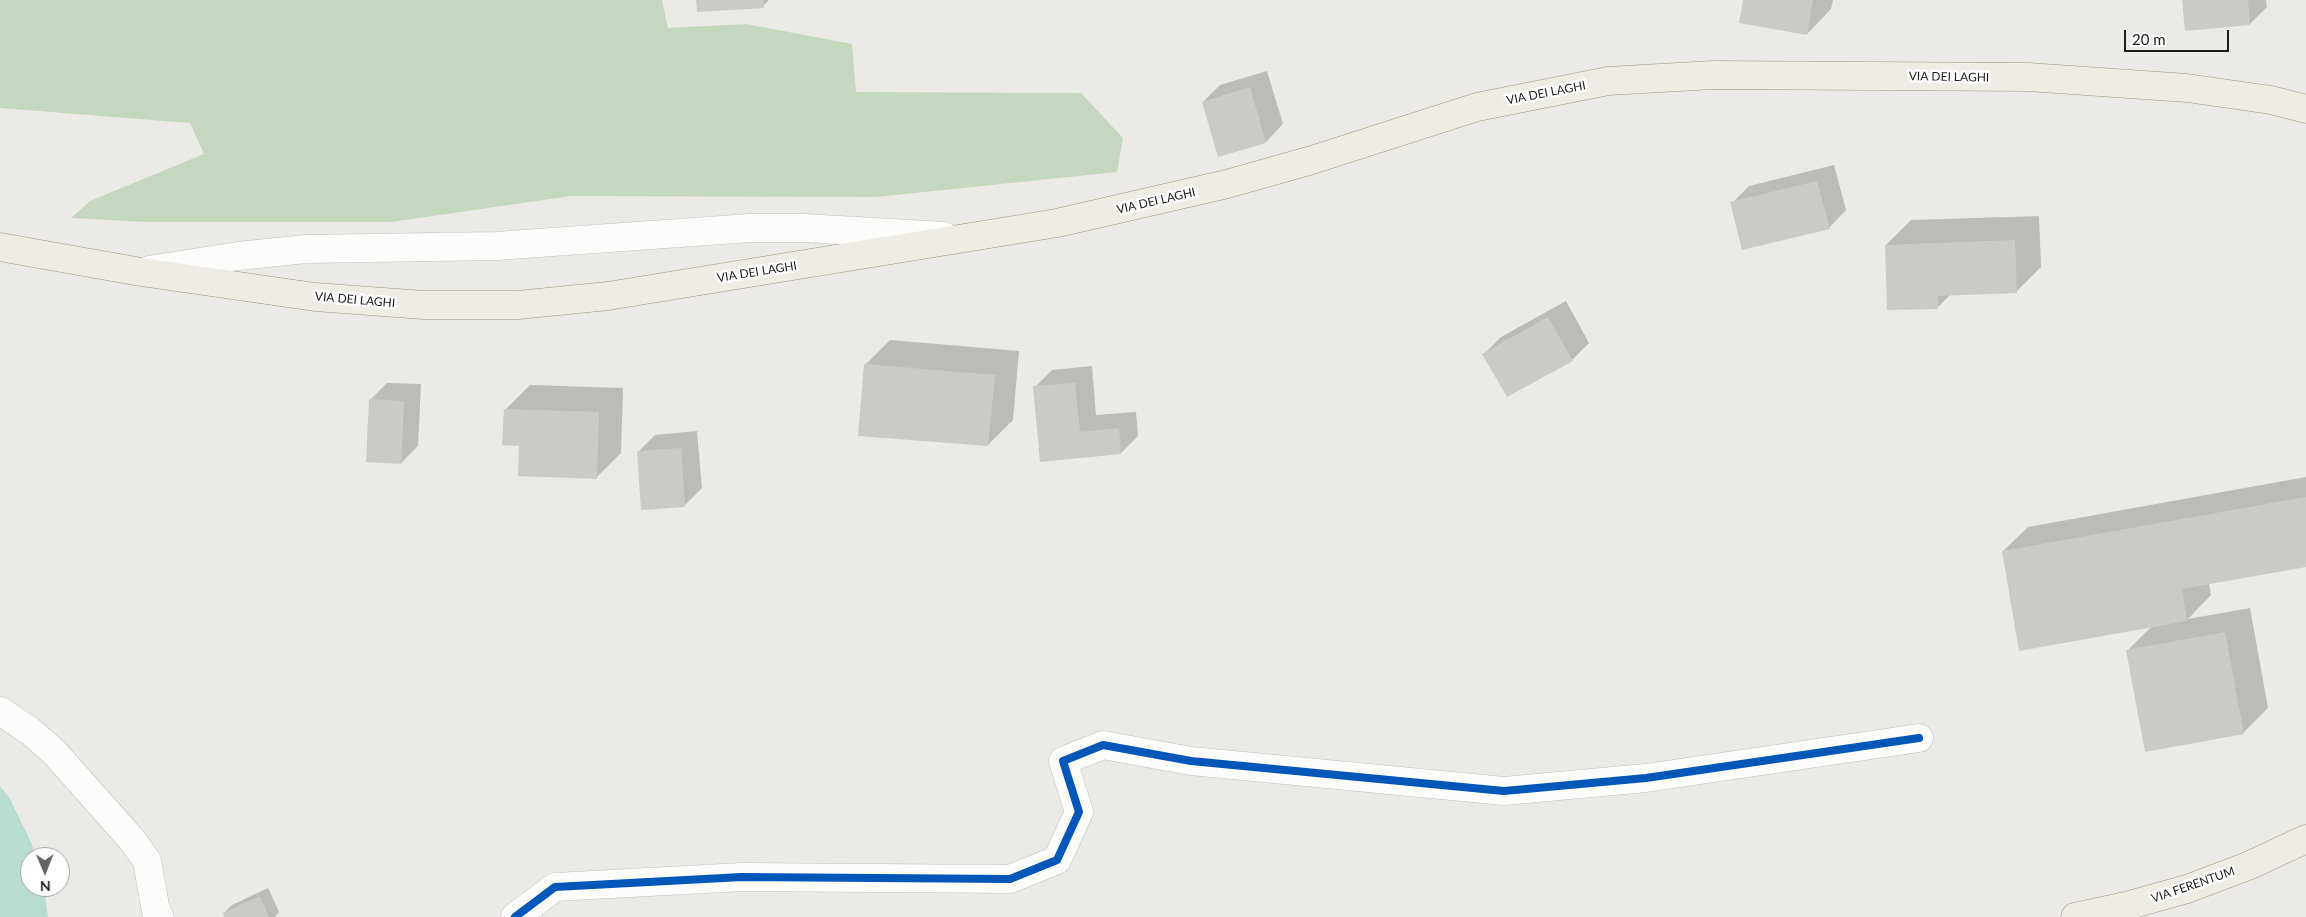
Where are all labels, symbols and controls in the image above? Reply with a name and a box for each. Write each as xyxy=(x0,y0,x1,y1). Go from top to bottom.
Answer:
scale bar xyxy=(2126,20,2231,52)
text: 20 m xyxy=(2132,30,2166,48)
street label: VIA DEI LAGHI xyxy=(1909,69,1989,85)
street label: VIA DEI LAGHI xyxy=(1505,78,1587,108)
street label: VIA DEI LAGHI xyxy=(1115,185,1197,217)
street label: VIA DEI LAGHI xyxy=(716,259,798,285)
street label: VIA DEI LAGHI xyxy=(314,289,396,311)
north arrow xyxy=(20,847,70,897)
street label: VIA FERENTUM xyxy=(2149,864,2237,906)
text: N xyxy=(40,878,51,895)

